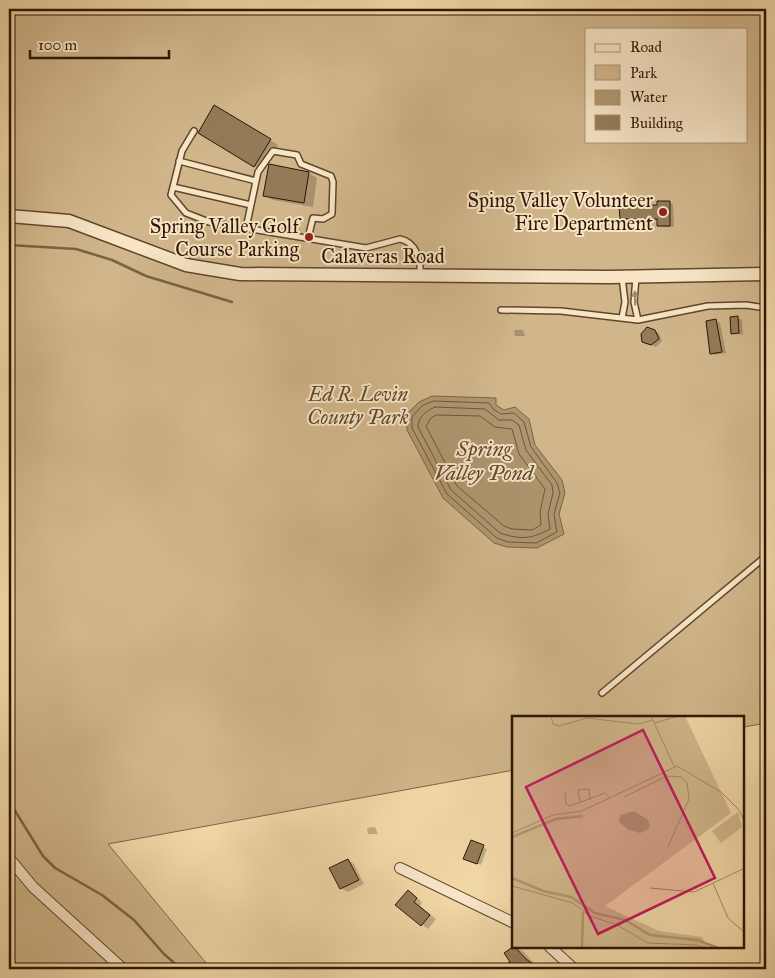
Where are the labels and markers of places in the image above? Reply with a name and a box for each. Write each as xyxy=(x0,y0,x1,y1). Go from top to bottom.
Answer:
place label: Sping Valley Volunteer Fire Department xyxy=(467,188,653,235)
marker: Sping Valley Volunteer Fire Department xyxy=(657,206,669,218)
place label: Spring Valley Golf Course Parking xyxy=(150,214,302,262)
marker: Spring Valley Golf Course Parking xyxy=(303,231,315,243)

